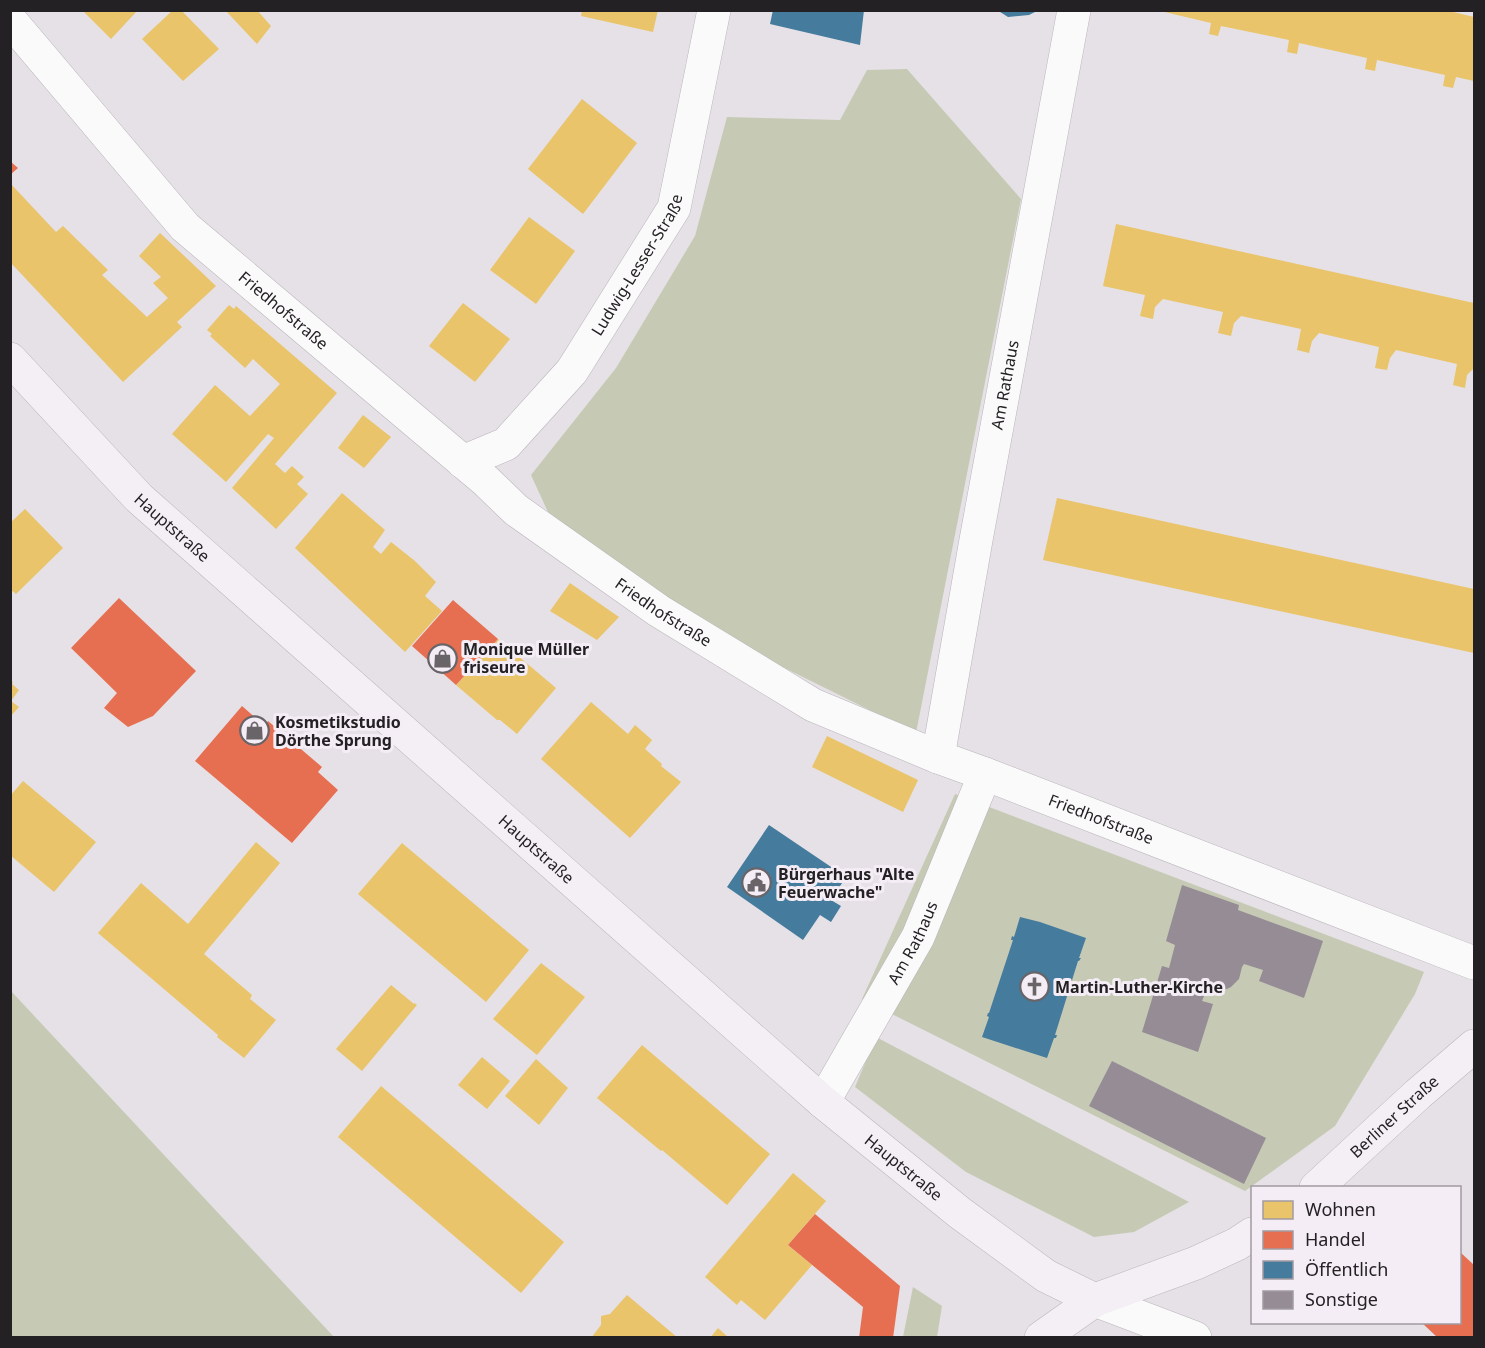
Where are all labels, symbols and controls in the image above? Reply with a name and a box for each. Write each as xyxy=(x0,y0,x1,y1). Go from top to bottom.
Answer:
street label: Ludwig-Lesser-Straße xyxy=(586,192,688,340)
street label: Friedhofstraße xyxy=(234,266,333,354)
street label: Am Rathaus xyxy=(986,338,1024,431)
street label: Hauptstraße xyxy=(130,488,215,567)
street label: Friedhofstraße xyxy=(611,573,716,652)
place label: Monique Müller friseure xyxy=(463,638,589,678)
shop icon: Monique Müller friseure xyxy=(426,642,458,674)
place label: Kosmetikstudio Dörthe Sprung xyxy=(275,711,401,751)
shop icon: Kosmetikstudio Dörthe Sprung xyxy=(238,715,270,747)
street label: Friedhofstraße xyxy=(1045,789,1157,849)
street label: Hauptstraße xyxy=(494,810,579,888)
place label: Bürgerhaus "Alte Feuerwache" xyxy=(778,863,914,903)
public building icon: Bürgerhaus "Alte Feuerwache" xyxy=(741,867,773,899)
street label: Am Rathaus xyxy=(882,898,943,988)
church icon: Martin-Luther-Kirche xyxy=(1018,971,1050,1003)
place label: Martin-Luther-Kirche xyxy=(1055,976,1223,998)
street label: Berliner Straße xyxy=(1345,1070,1443,1163)
street label: Hauptstraße xyxy=(860,1129,947,1206)
legend xyxy=(1251,1186,1461,1324)
text: Wohnen xyxy=(1305,1197,1376,1221)
text: Handel xyxy=(1305,1227,1365,1251)
text: Öffentlich xyxy=(1305,1257,1388,1281)
text: Sonstige xyxy=(1305,1287,1378,1311)

